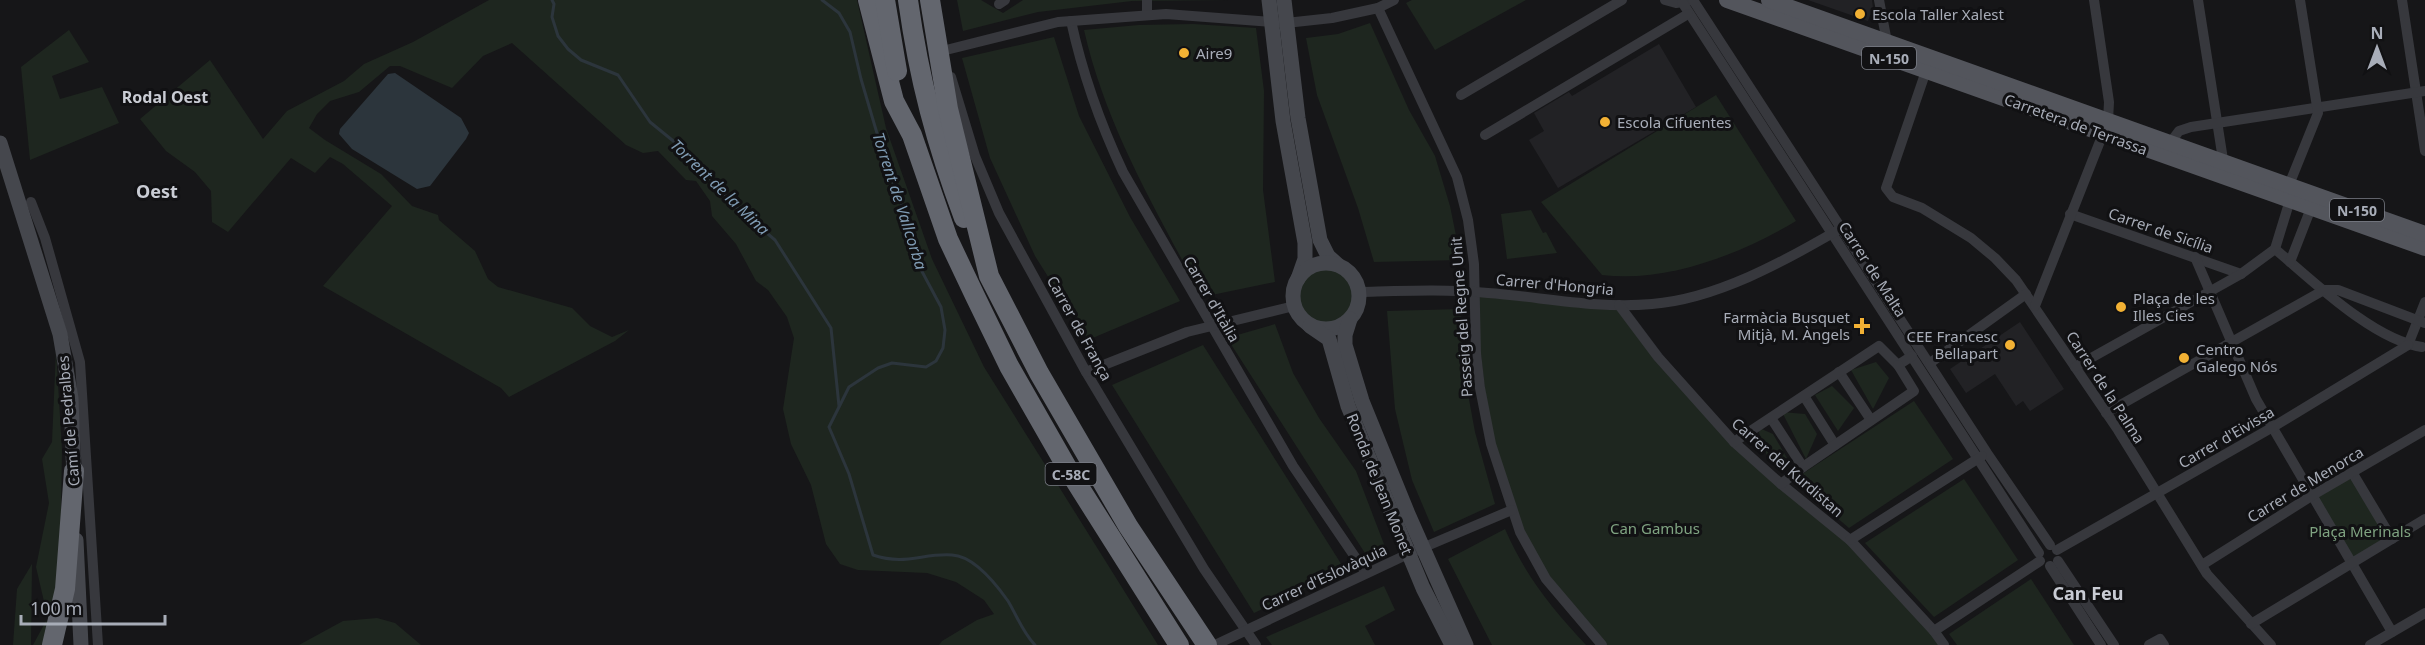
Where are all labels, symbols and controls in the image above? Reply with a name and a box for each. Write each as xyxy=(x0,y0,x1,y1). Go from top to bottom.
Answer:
place label: Escola Taller Xalest xyxy=(1872,4,2005,24)
marker: Escola Taller Xalest xyxy=(1853,7,1867,21)
north arrow xyxy=(2347,18,2407,78)
text: N xyxy=(2370,22,2384,44)
place label: Aire9 xyxy=(1196,43,1232,63)
marker: Aire9 xyxy=(1177,46,1191,60)
road number: N-150 xyxy=(1862,47,1916,69)
district label: Rodal Oest xyxy=(122,86,208,108)
street label: Carretera de Terrassa xyxy=(2002,89,2150,159)
place label: Escola Cifuentes xyxy=(1617,112,1732,132)
marker: Escola Cifuentes xyxy=(1598,115,1612,129)
water label: Torrent de Vallcorba xyxy=(867,129,933,273)
water label: Torrent de la Mina xyxy=(666,134,774,240)
district label: Oest xyxy=(136,179,178,203)
road number: N-150 xyxy=(2330,199,2384,221)
street label: Carrer de Sicília xyxy=(2106,203,2216,257)
street label: Carrer de Malta xyxy=(1835,217,1911,321)
street label: Passeig del Regne Unit xyxy=(1445,235,1477,398)
street label: Carrer d'Itàlia xyxy=(1179,252,1245,346)
street label: Carrer d'Hongria xyxy=(1495,269,1615,299)
street label: Carrer de França xyxy=(1043,272,1117,384)
place label: Plaça de les Illes Cies xyxy=(2133,288,2215,325)
marker: Plaça de les Illes Cies xyxy=(2114,300,2128,314)
place label: Farmàcia Busquet Mitjà, M. Àngels xyxy=(1723,307,1851,344)
marker: Farmàcia Busquet Mitjà, M. Àngels xyxy=(1855,319,1869,333)
place label: CEE Francesc Bellapart xyxy=(1907,326,1999,363)
street label: Carrer de la Palma xyxy=(2062,327,2150,447)
marker: CEE Francesc Bellapart xyxy=(2003,338,2017,352)
place label: Centro Galego Nós xyxy=(2196,339,2278,376)
marker: Centro Galego Nós xyxy=(2177,351,2191,365)
street label: Camí de Pedralbes xyxy=(52,355,84,487)
street label: Carrer d'Eivissa xyxy=(2174,401,2278,473)
street label: Ronda de Jean Monet xyxy=(1342,410,1418,558)
street label: Carrer del Kurdistan xyxy=(1728,413,1848,521)
street label: Carrer de Menorca xyxy=(2243,441,2367,527)
road number: C-58C xyxy=(1046,463,1096,485)
park label: Can Gambus xyxy=(1610,518,1700,538)
park label: Plaça Merinals xyxy=(2309,521,2411,541)
street label: Carrer d'Eslovàquia xyxy=(1258,539,1390,615)
district label: Can Feu xyxy=(2052,581,2124,605)
scale bar xyxy=(21,588,165,626)
text: 100 m xyxy=(30,596,82,620)

